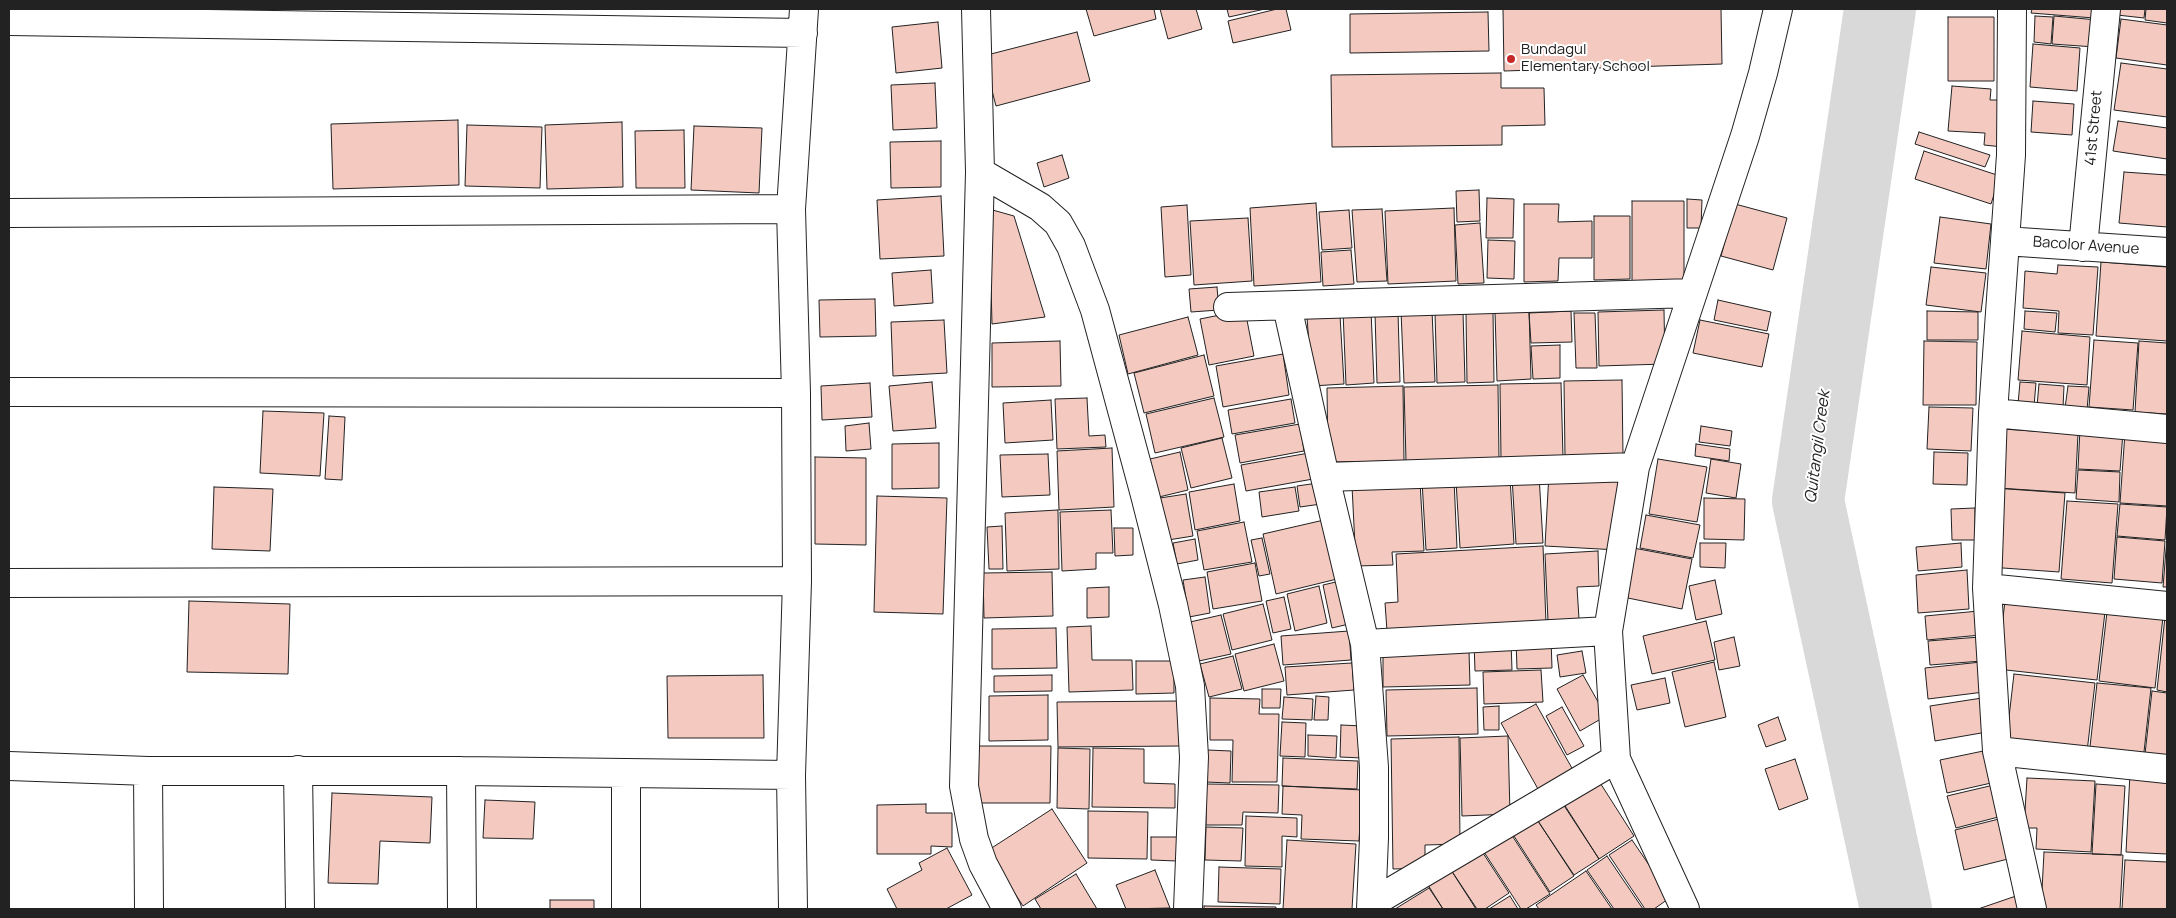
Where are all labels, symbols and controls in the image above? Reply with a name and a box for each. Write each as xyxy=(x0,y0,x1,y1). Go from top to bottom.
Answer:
place label: Bundagul Elementary School xyxy=(1521,41,1650,76)
marker: Bundagul Elementary School xyxy=(1505,53,1517,65)
street label: 41st Street xyxy=(2082,90,2106,166)
street label: Bacolor Avenue xyxy=(2032,233,2140,259)
water label: Quitangil Creek xyxy=(1802,390,1834,504)

